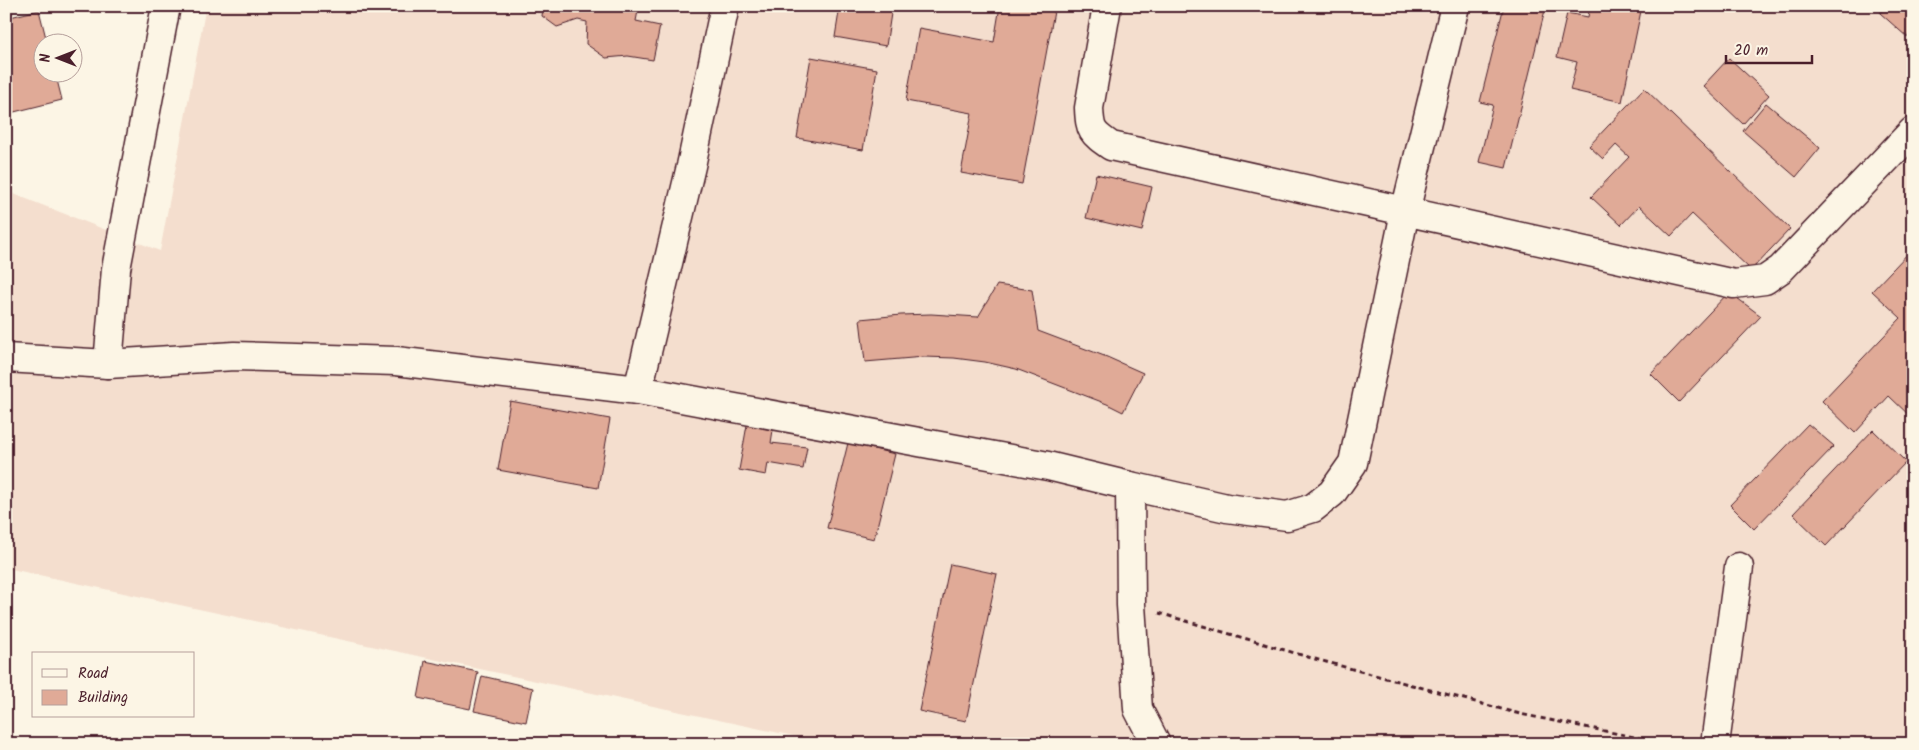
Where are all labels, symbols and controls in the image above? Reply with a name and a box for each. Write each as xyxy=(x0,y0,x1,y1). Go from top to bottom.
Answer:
north arrow xyxy=(32,32,82,82)
scale bar xyxy=(1726,32,1813,64)
text: 20 m xyxy=(1734,39,1768,63)
text: N xyxy=(35,53,57,62)
legend xyxy=(32,652,195,718)
text: Road xyxy=(78,662,109,686)
text: Building xyxy=(78,686,128,710)

